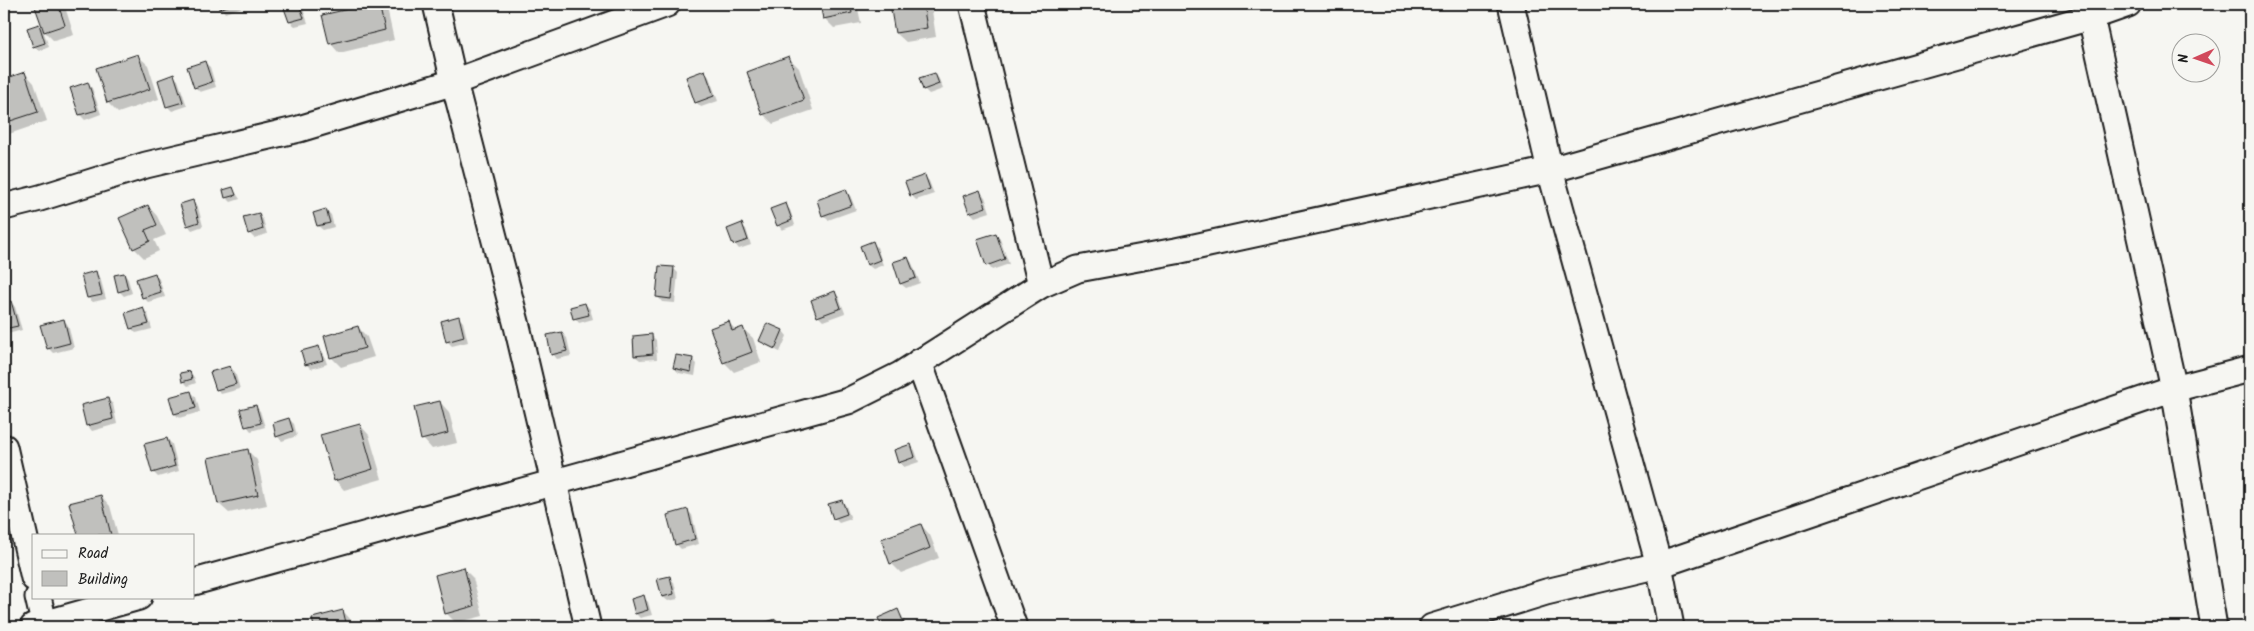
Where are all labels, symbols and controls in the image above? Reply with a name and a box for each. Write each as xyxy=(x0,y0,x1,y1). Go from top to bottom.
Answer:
north arrow xyxy=(2172,32,2222,82)
text: N xyxy=(2173,53,2195,63)
legend xyxy=(32,534,195,598)
text: Road xyxy=(78,542,109,566)
text: Building xyxy=(78,568,128,592)

